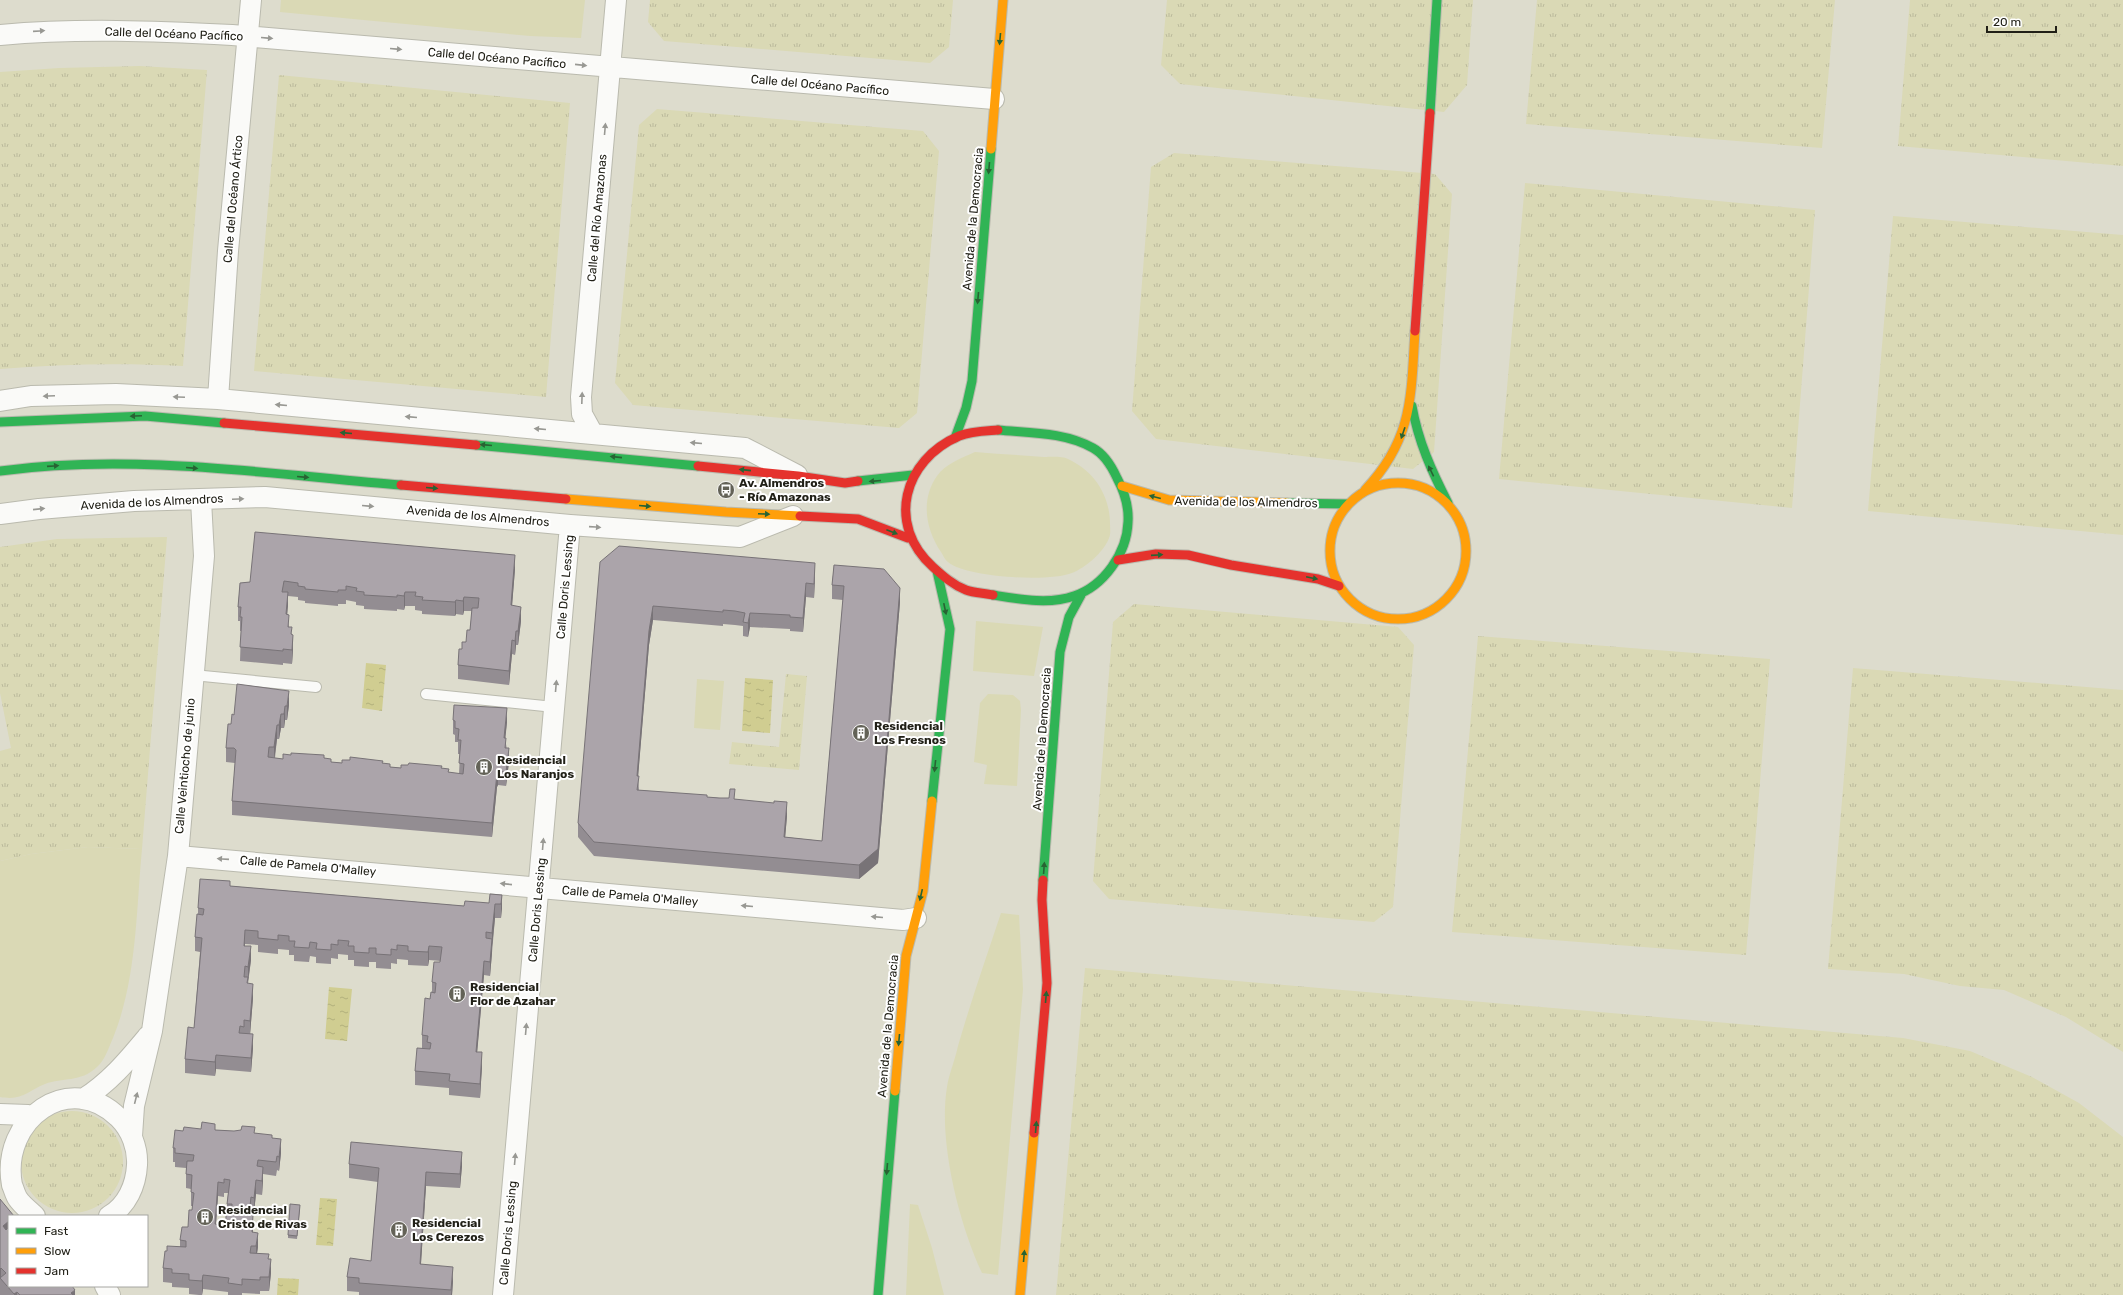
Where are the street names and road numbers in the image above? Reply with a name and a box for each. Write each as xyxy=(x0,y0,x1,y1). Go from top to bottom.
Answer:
street label: Calle del Océano Pacífico xyxy=(104,25,244,43)
street label: Calle del Océano Pacífico xyxy=(427,45,567,71)
street label: Calle del Océano Pacífico xyxy=(750,72,890,98)
street label: Calle del Océano Ártico xyxy=(220,134,246,264)
street label: Avenida de la Democracia xyxy=(960,147,986,291)
street label: Calle del Río Amazonas xyxy=(584,153,610,283)
street label: Avenida de los Almendros xyxy=(80,491,224,513)
street label: Avenida de los Almendros xyxy=(1174,494,1318,510)
street label: Avenida de los Almendros xyxy=(406,503,550,529)
street label: Calle Doris Lessing xyxy=(553,534,577,640)
street label: Avenida de la Democracia xyxy=(1030,667,1054,811)
street label: Calle Veintiocho de junio xyxy=(172,697,198,834)
street label: Calle de Pamela O'Malley xyxy=(239,853,377,879)
street label: Calle Doris Lessing xyxy=(525,857,549,963)
street label: Calle de Pamela O'Malley xyxy=(561,883,699,909)
street label: Avenida de la Democracia xyxy=(875,954,901,1098)
street label: Calle Doris Lessing xyxy=(496,1180,520,1286)

